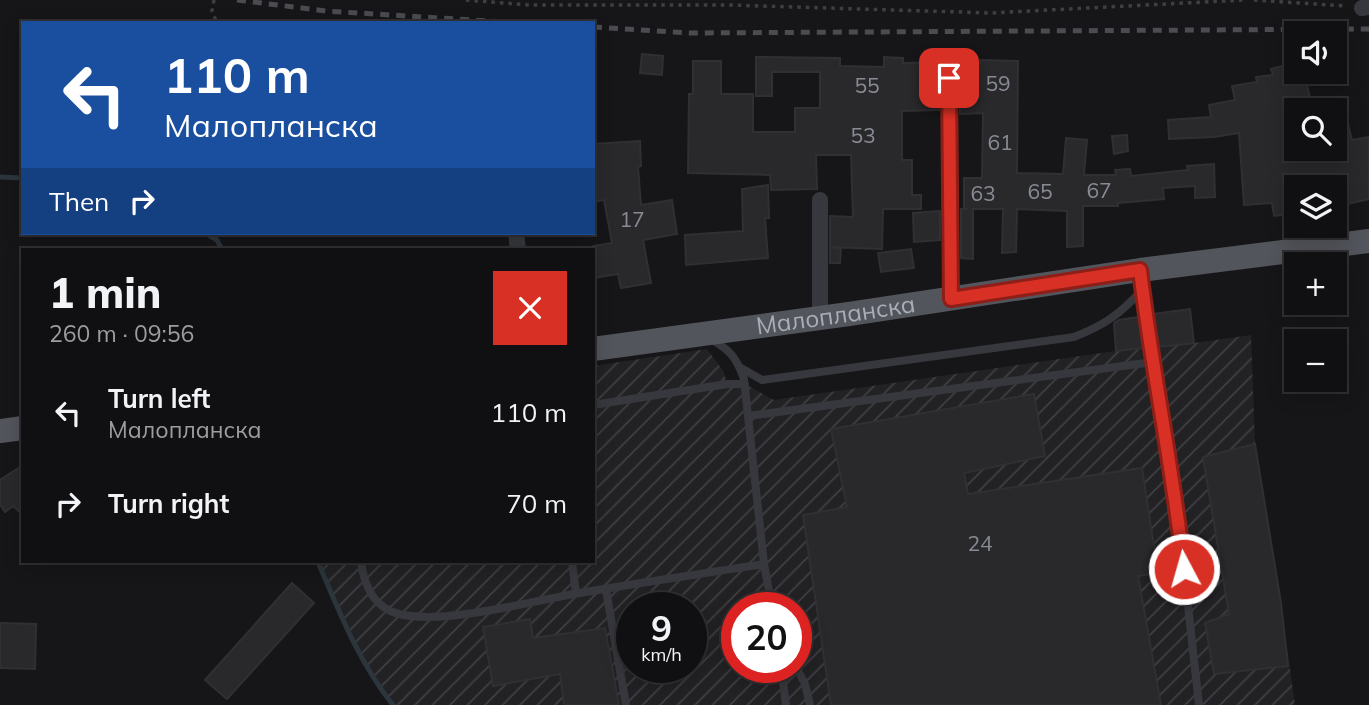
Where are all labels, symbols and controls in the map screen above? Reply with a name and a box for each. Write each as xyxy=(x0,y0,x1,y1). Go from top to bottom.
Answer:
map controls xyxy=(1284,21,1347,392)
button: sound xyxy=(1284,21,1347,84)
text: 110 m xyxy=(164,44,310,105)
pin xyxy=(919,48,979,108)
icon: left xyxy=(49,49,140,140)
icon: arrive xyxy=(930,59,968,97)
house number: 59 xyxy=(985,70,1011,96)
house number: 55 xyxy=(854,72,880,98)
button: search xyxy=(1284,98,1347,161)
text: Малопланска xyxy=(164,105,378,145)
house number: 53 xyxy=(850,122,876,148)
house number: 61 xyxy=(987,129,1013,155)
button: layers xyxy=(1284,175,1347,238)
house number: 67 xyxy=(1086,177,1112,203)
house number: 65 xyxy=(1027,178,1053,204)
house number: 63 xyxy=(970,180,996,206)
icon: right xyxy=(123,182,161,220)
text: Then xyxy=(49,185,109,218)
house number: 17 xyxy=(619,206,645,232)
button: + xyxy=(1284,252,1347,315)
text: 1 min xyxy=(49,266,162,319)
button: close xyxy=(493,271,567,345)
street label: Малопланска xyxy=(754,288,917,341)
text: 260 m · 09:56 xyxy=(49,319,194,348)
button: − xyxy=(1284,329,1347,392)
text: Turn left xyxy=(108,382,210,415)
icon: left xyxy=(49,394,87,432)
text: 110 m xyxy=(491,396,567,429)
text: Малопланска xyxy=(108,415,262,444)
icon: right xyxy=(49,485,87,523)
text: Turn right xyxy=(108,487,229,520)
text: 70 m xyxy=(506,487,567,520)
house number: 24 xyxy=(967,530,993,556)
position arrow xyxy=(1147,532,1221,606)
speed limit sign: 20 xyxy=(721,592,812,683)
text: 9 xyxy=(651,606,672,650)
text: km/h xyxy=(641,643,682,666)

